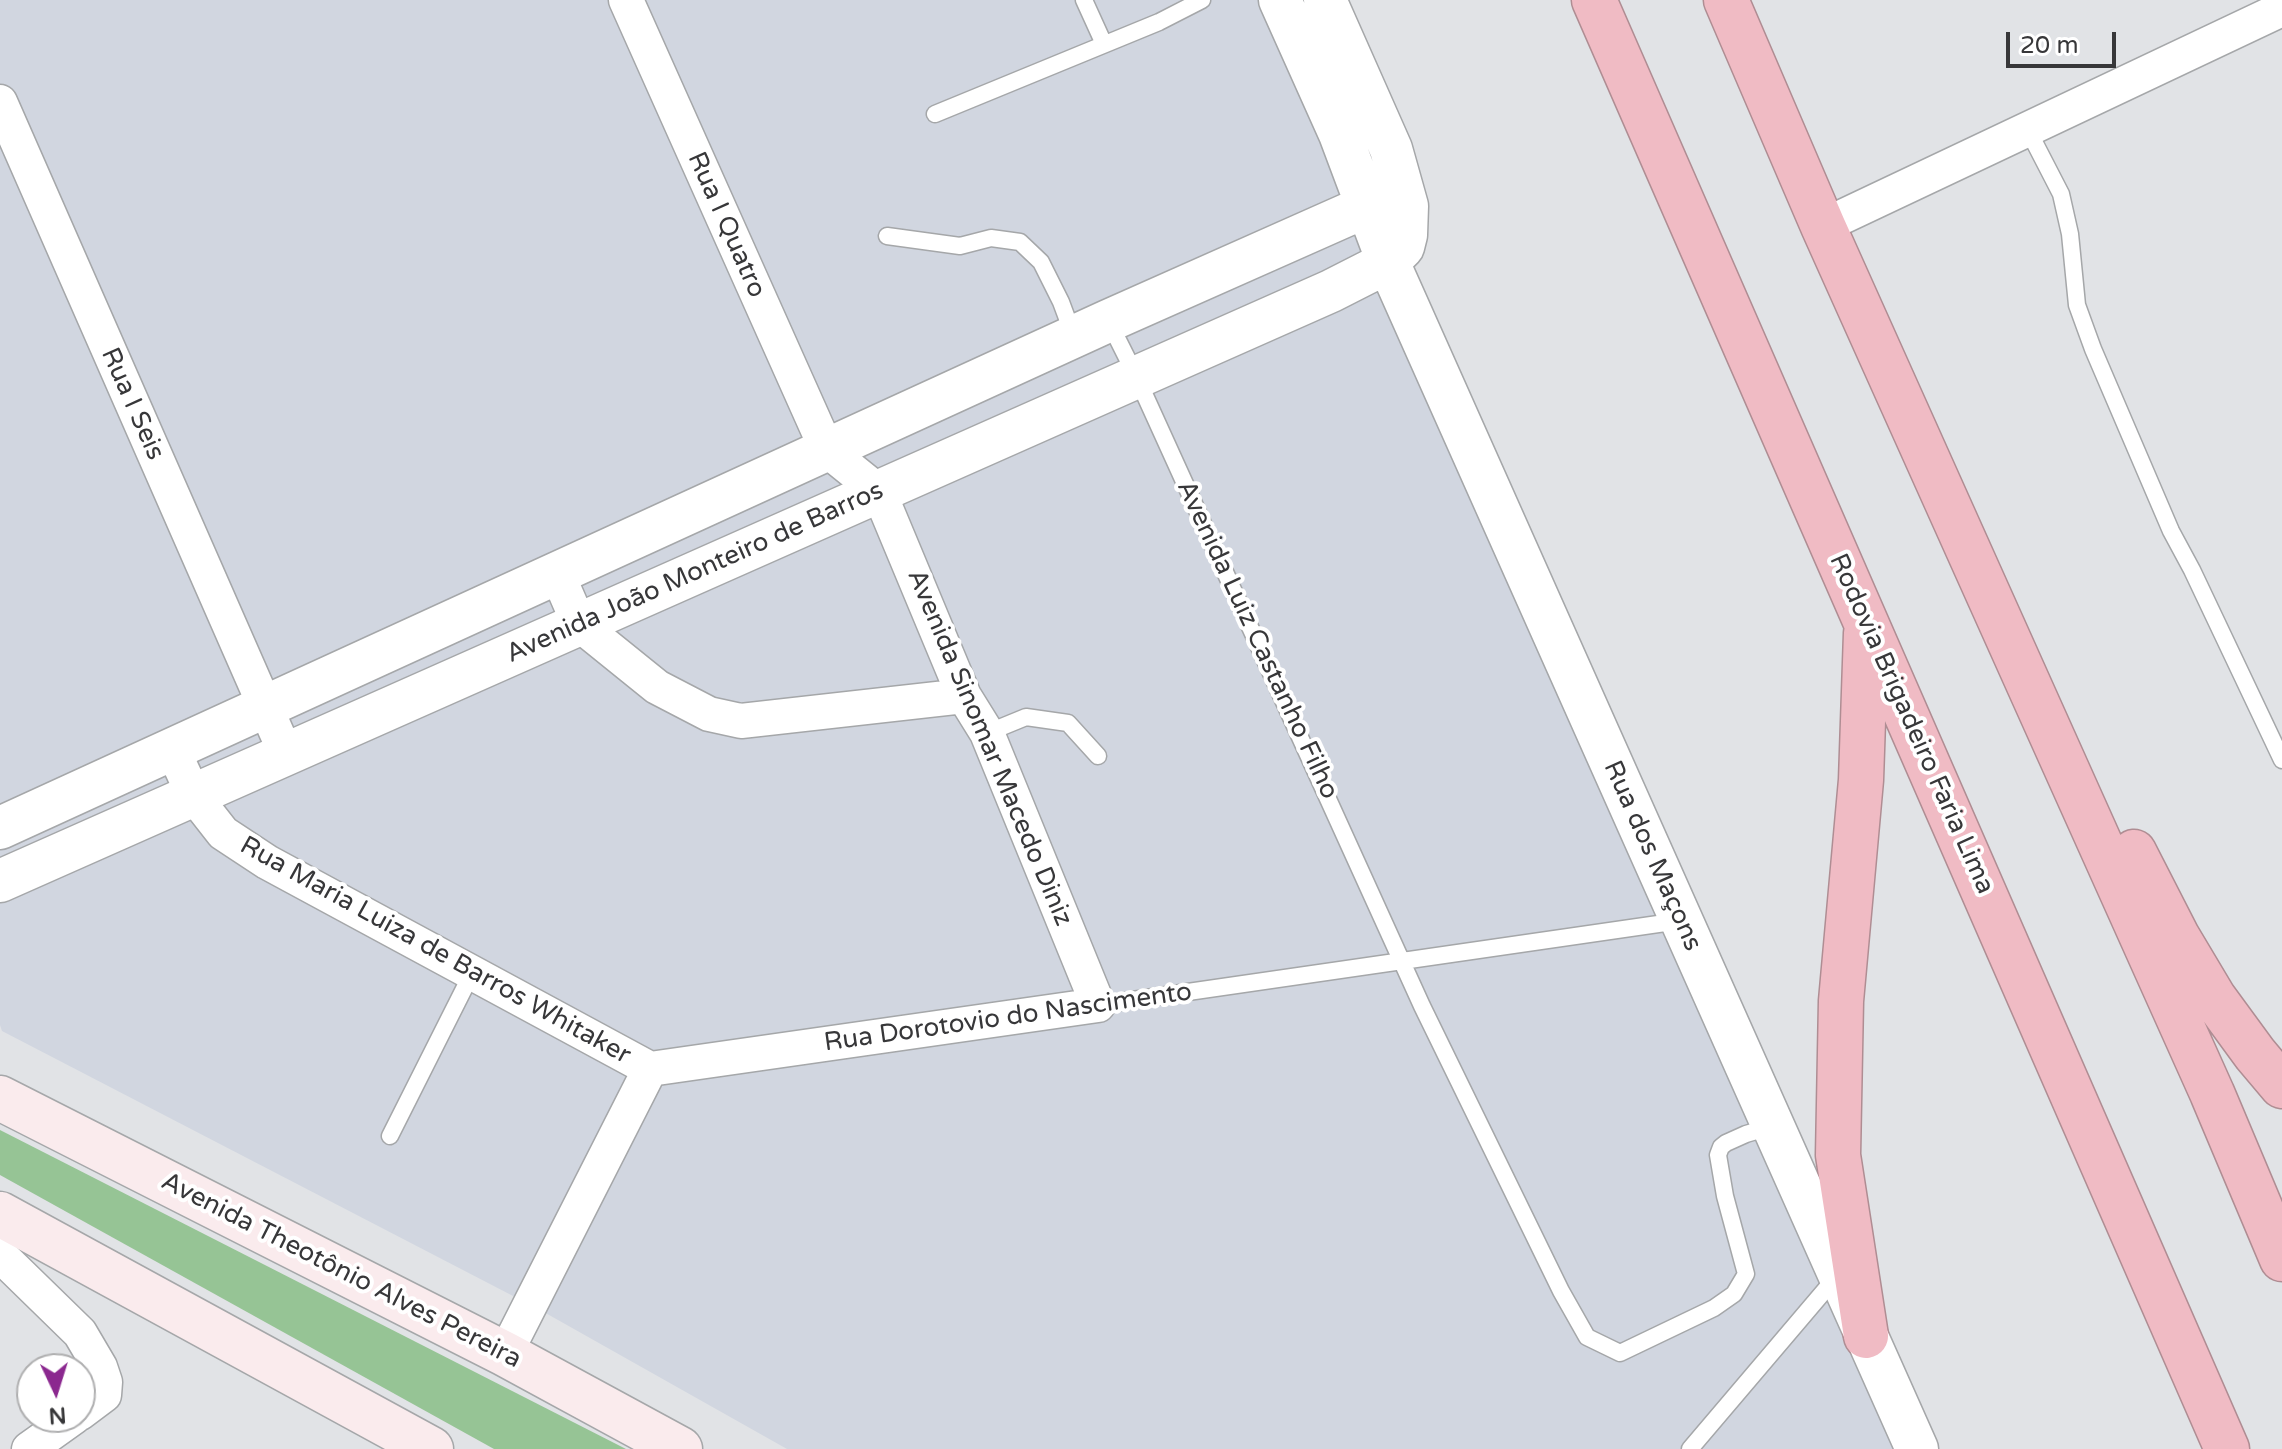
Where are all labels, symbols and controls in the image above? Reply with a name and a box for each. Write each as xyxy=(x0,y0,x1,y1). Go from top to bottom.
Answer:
scale bar xyxy=(2010,16,2120,66)
text: 20 m xyxy=(2020,31,2078,60)
street label: Rua I Quatro xyxy=(680,147,772,303)
street label: Rua I Seis xyxy=(93,343,171,465)
street label: Avenida João Monteiro de Barros xyxy=(502,475,888,671)
street label: Avenida Luiz Castanho Filho xyxy=(1169,476,1345,804)
street label: Rodovia Brigadeiro Faria Lima xyxy=(1822,549,2000,899)
street label: Avenida Sinomar Macedo Diniz xyxy=(900,565,1078,931)
street label: Rua dos Maçons xyxy=(1596,756,1708,956)
street label: Rua Maria Luiza de Barros Whitaker xyxy=(234,830,636,1072)
street label: Rua Dorotovio do Nascimento xyxy=(822,977,1194,1059)
street label: Avenida Theotônio Alves Pereira xyxy=(156,1166,526,1376)
north arrow xyxy=(16,1353,96,1433)
text: N xyxy=(48,1401,67,1429)

